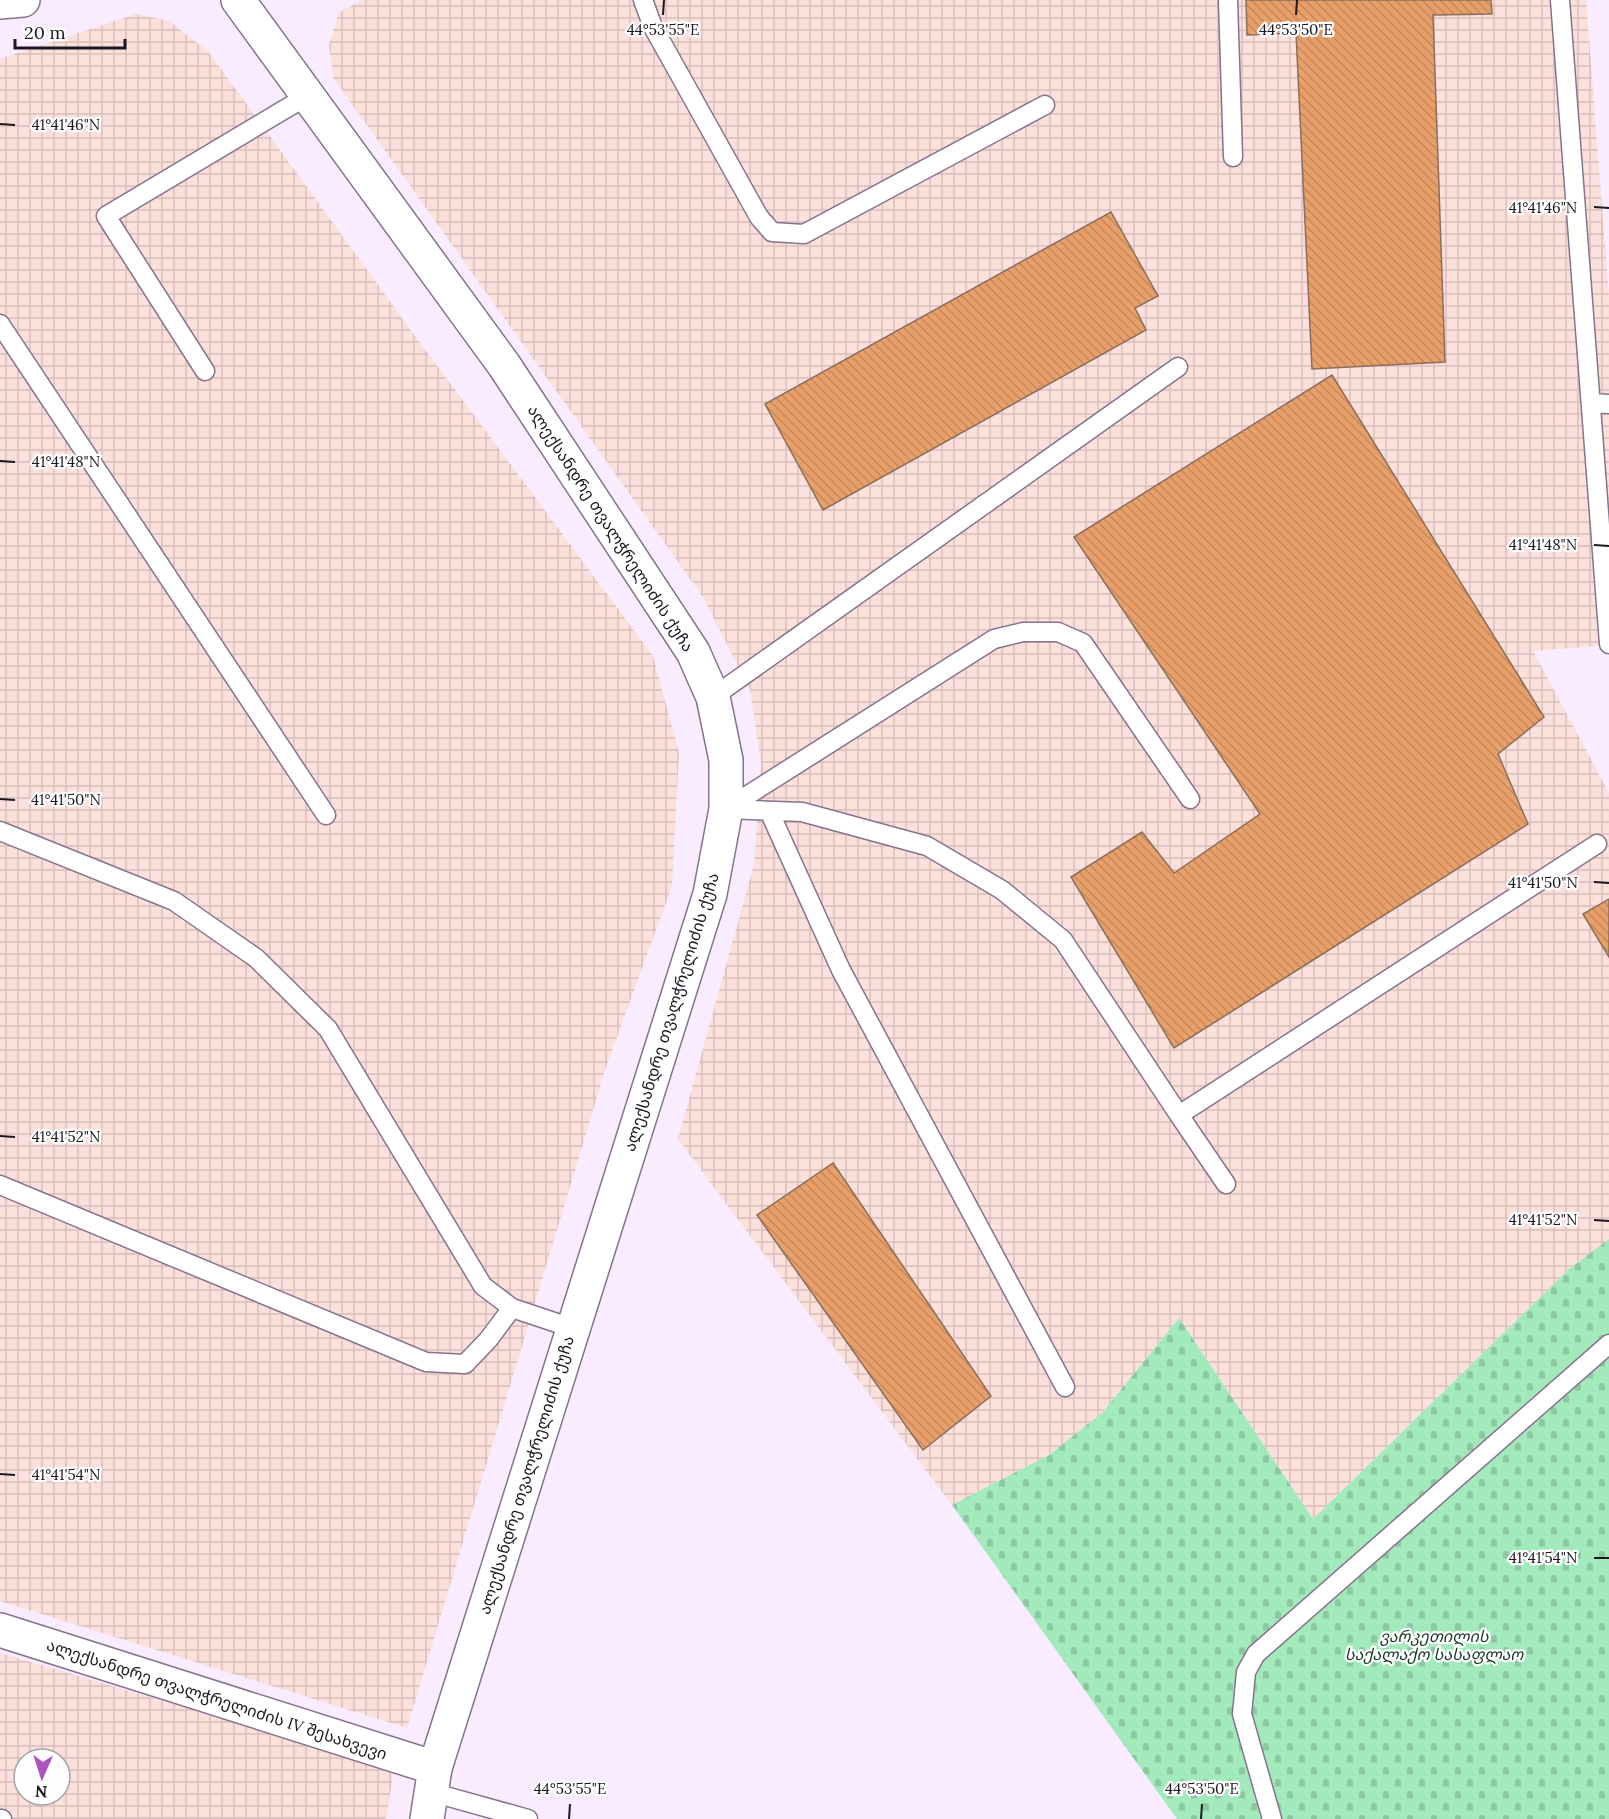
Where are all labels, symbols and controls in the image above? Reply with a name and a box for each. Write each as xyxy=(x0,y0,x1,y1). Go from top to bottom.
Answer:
scale bar xyxy=(15,12,124,50)
text: 44°53'55"E xyxy=(627,20,699,39)
text: 44°53'50"E xyxy=(1259,20,1333,39)
text: 20 m xyxy=(24,21,66,44)
text: 41°41'46"N xyxy=(32,115,100,134)
text: 41°41'46"N xyxy=(1509,198,1577,217)
street label: ალექსანდრე თვალჭრელიძის ქუჩა xyxy=(523,401,698,656)
text: 41°41'48"N xyxy=(32,452,100,471)
text: 41°41'48"N xyxy=(1509,535,1577,554)
text: 41°41'50"N xyxy=(31,790,101,809)
street label: ალექსანდრე თვალჭრელიძის ქუჩა xyxy=(619,870,724,1154)
text: 41°41'50"N xyxy=(1508,873,1578,892)
text: 41°41'52"N xyxy=(32,1127,100,1146)
text: 41°41'52"N xyxy=(1509,1210,1577,1229)
street label: ალექსანდრე თვალჭრელიძის ქუჩა xyxy=(474,1333,579,1617)
text: 41°41'54"N xyxy=(32,1465,100,1484)
text: 41°41'54"N xyxy=(1509,1548,1577,1567)
park label: ვარკეთილის საქალაქო სასაფლაო xyxy=(1345,1626,1524,1664)
street label: ალექსანდრე თვალჭრელიძის IV შესახვევი xyxy=(44,1634,390,1765)
north arrow xyxy=(12,1747,72,1807)
text: 44°53'55"E xyxy=(534,1779,606,1798)
text: 44°53'50"E xyxy=(1165,1779,1239,1798)
text: N xyxy=(35,1782,48,1802)

